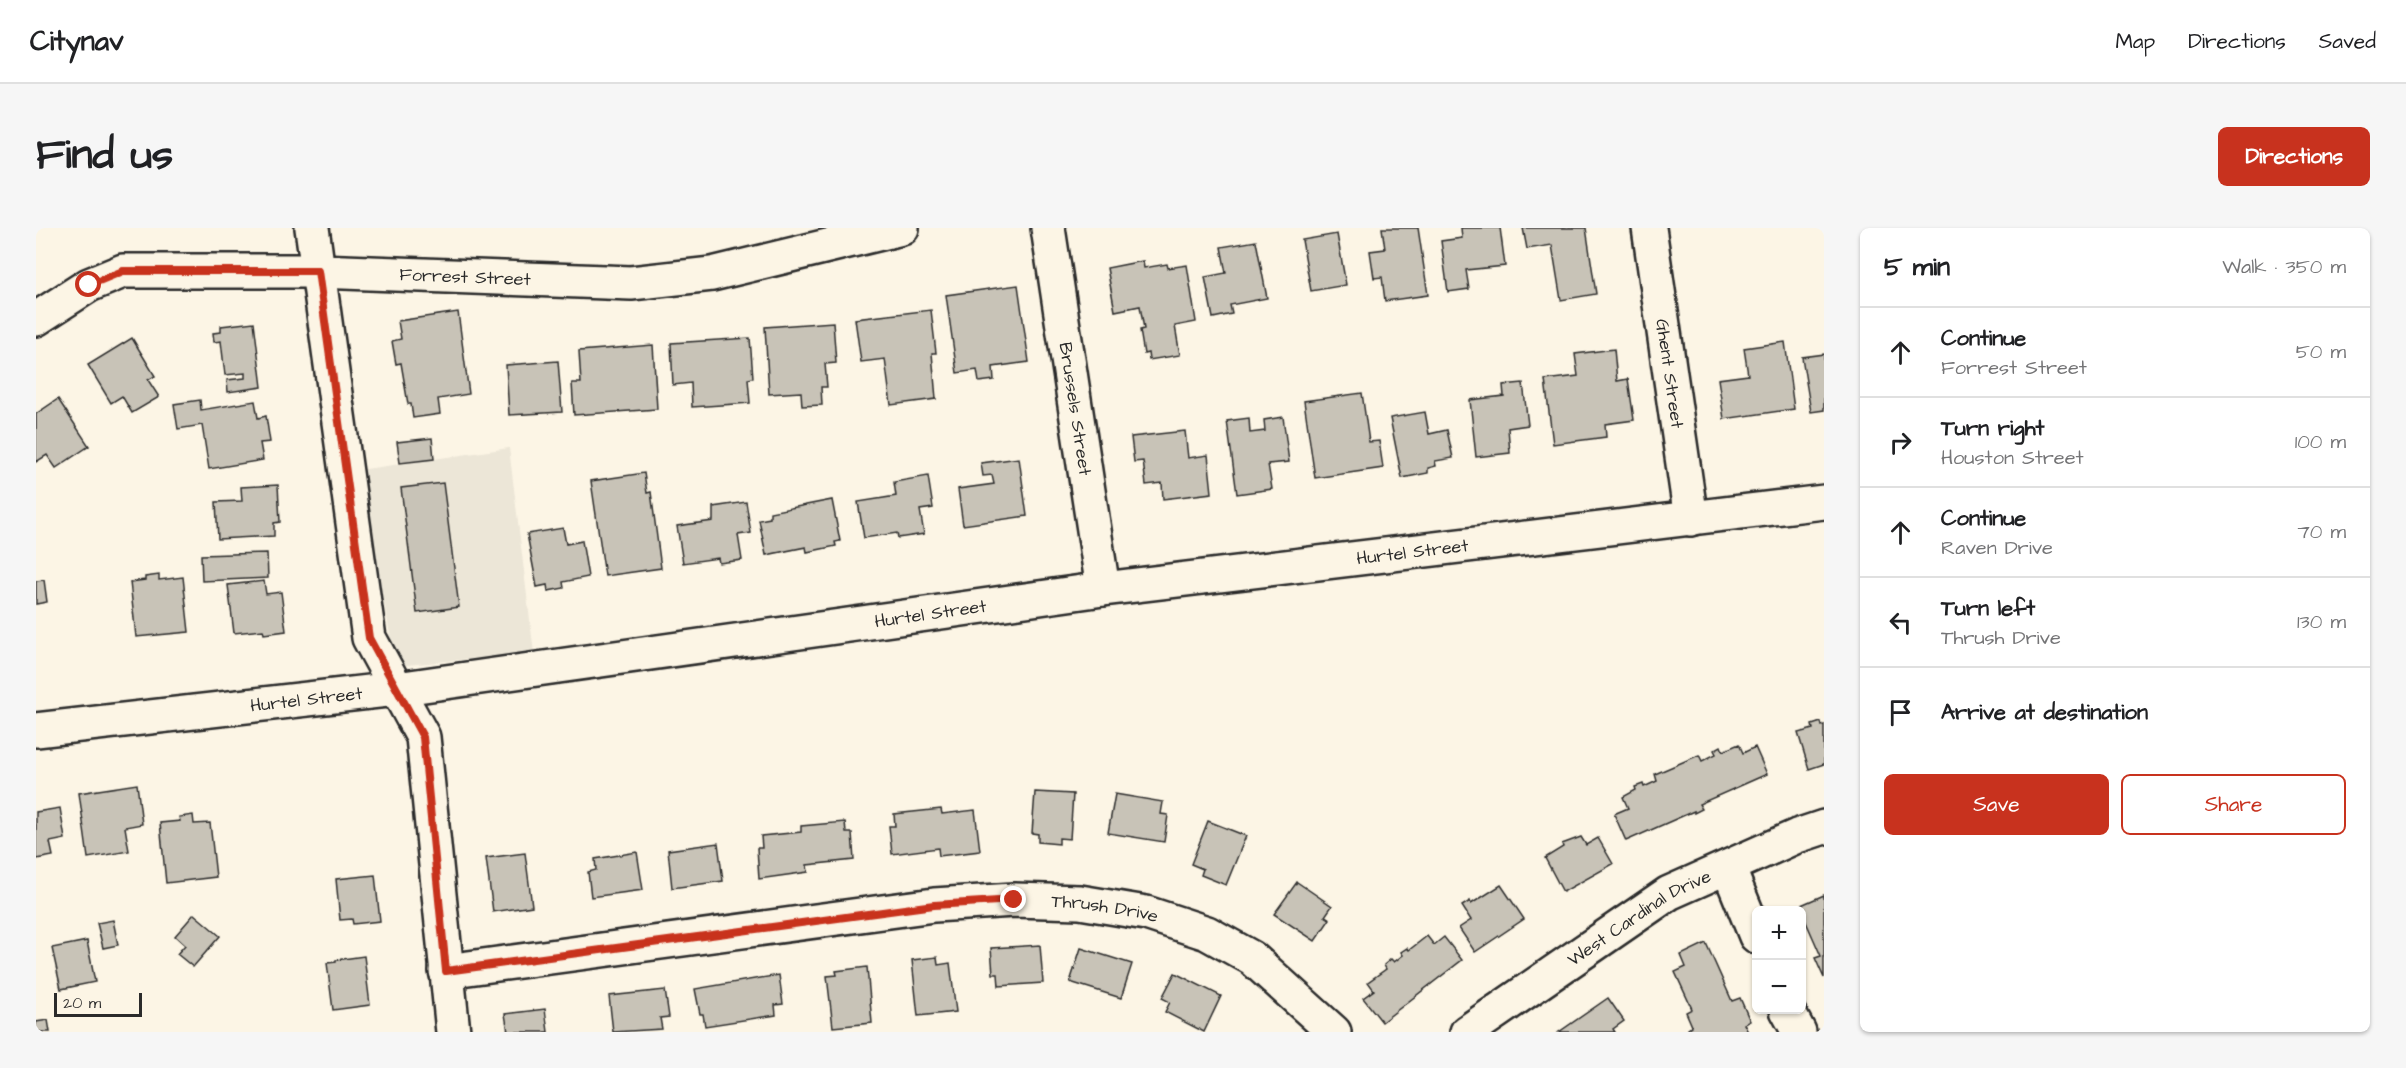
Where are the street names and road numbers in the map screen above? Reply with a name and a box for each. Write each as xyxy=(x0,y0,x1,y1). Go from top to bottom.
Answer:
street label: Forrest Street xyxy=(399,262,532,292)
street label: Ghent Street xyxy=(1649,317,1690,431)
street label: Brussels Street xyxy=(1053,341,1098,478)
street label: Hurtel Street xyxy=(1355,533,1471,571)
street label: Hurtel Street xyxy=(873,594,989,634)
street label: Hurtel Street xyxy=(249,681,364,719)
street label: West Cardinal Drive xyxy=(1562,864,1715,972)
street label: Thrush Drive xyxy=(1051,889,1162,929)

